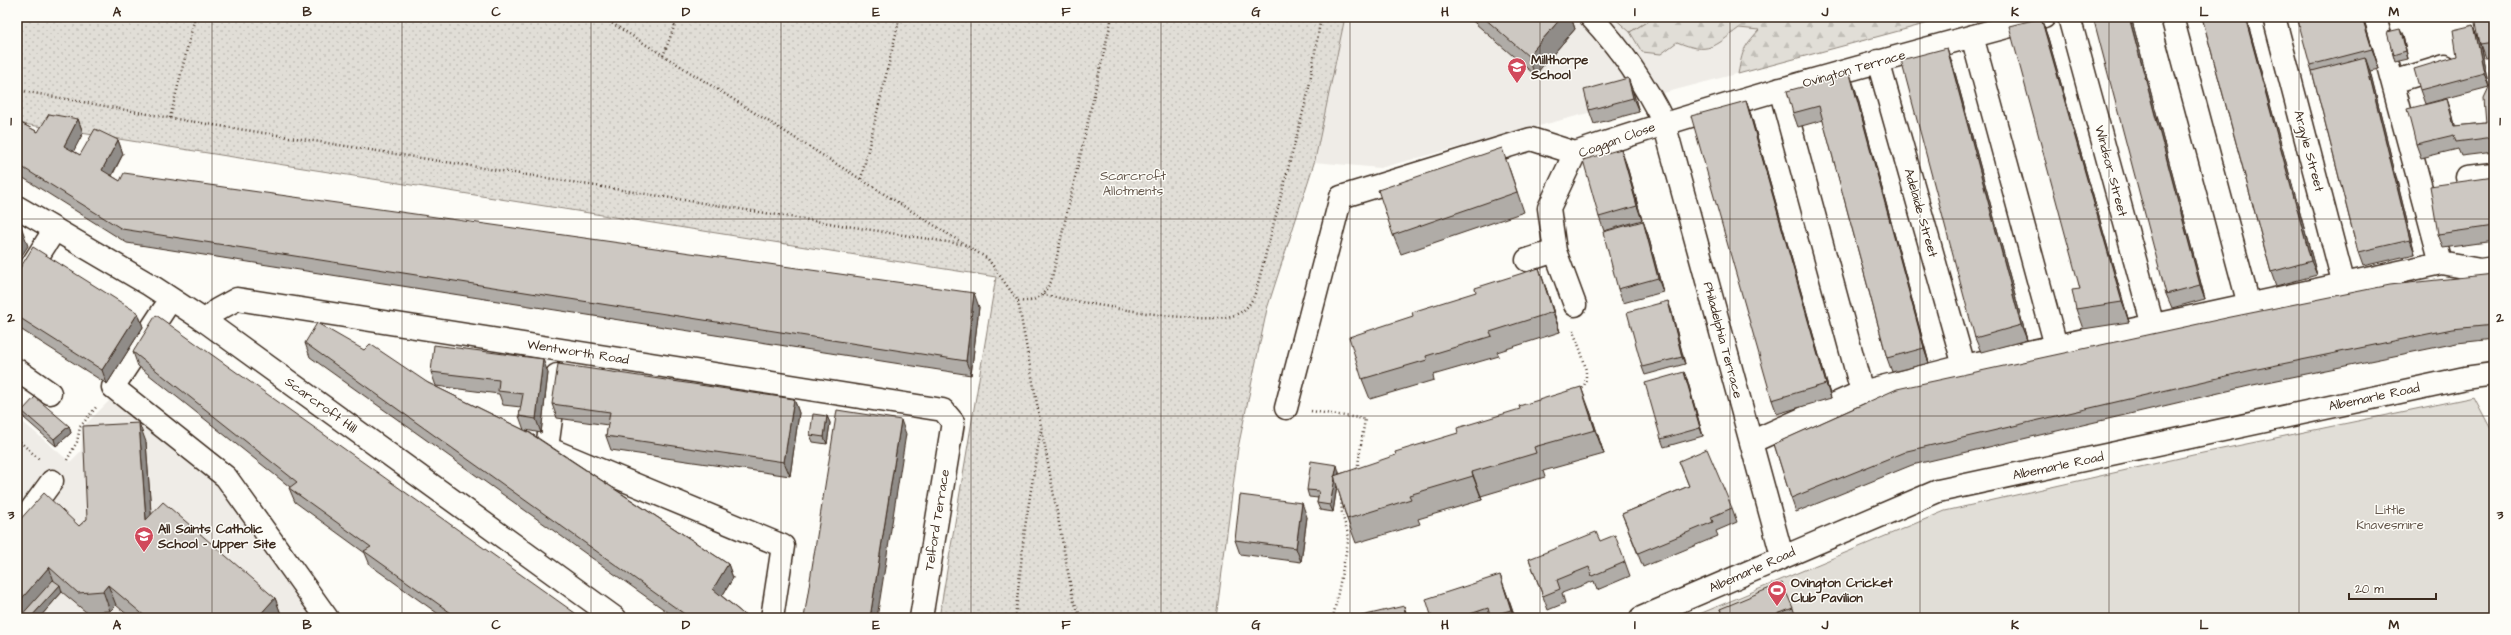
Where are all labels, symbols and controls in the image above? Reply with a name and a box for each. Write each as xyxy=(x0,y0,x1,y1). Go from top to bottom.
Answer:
text: A xyxy=(113,3,122,21)
text: B xyxy=(302,3,312,21)
text: C xyxy=(491,3,501,21)
text: D xyxy=(682,3,691,21)
text: E xyxy=(872,3,880,21)
text: F xyxy=(1061,3,1071,21)
text: G xyxy=(1251,3,1261,21)
text: H xyxy=(1441,3,1449,21)
text: I xyxy=(1634,3,1636,21)
text: J xyxy=(1821,3,1829,21)
text: K xyxy=(2011,3,2019,21)
text: L xyxy=(2199,3,2209,21)
text: M xyxy=(2389,3,2400,21)
street label: Ovington Terrace xyxy=(1800,46,1908,93)
place label: Millthorpe School xyxy=(1530,51,1588,84)
school or university icon: Millthorpe School xyxy=(1506,56,1528,84)
street label: Argyle Street xyxy=(2289,108,2329,195)
text: 1 xyxy=(10,112,12,130)
text: 1 xyxy=(2499,112,2501,130)
street label: Coggan Close xyxy=(1576,118,1658,163)
street label: Windsor Street xyxy=(2090,123,2132,219)
street label: Adelaide Street xyxy=(1900,166,1942,260)
park label: Scarcroft Allotments xyxy=(1100,167,1167,200)
street label: Philadelphia Terrace xyxy=(1699,280,1747,400)
text: 2 xyxy=(6,309,15,327)
text: 2 xyxy=(2495,309,2504,327)
street label: Wentworth Road xyxy=(526,335,630,369)
street label: Scarcroft Hill xyxy=(281,373,361,437)
street label: Albemarle Road xyxy=(2327,378,2422,415)
street label: Albemarle Road xyxy=(2011,447,2106,484)
street label: Telford Terrace xyxy=(920,468,954,572)
park label: Little Knavesmire xyxy=(2356,501,2424,534)
text: 3 xyxy=(7,506,15,524)
text: 3 xyxy=(2496,506,2504,524)
place label: All Saints Catholic School - Upper Site xyxy=(157,520,276,554)
school or university icon: All Saints Catholic School - Upper Site xyxy=(133,525,155,553)
street label: Albemarle Road xyxy=(1706,543,1798,597)
place label: Ovington Cricket Club Pavilion xyxy=(1791,574,1893,607)
scale bar xyxy=(2349,575,2436,601)
sports icon: Ovington Cricket Club Pavilion xyxy=(1766,579,1788,607)
text: 20 m xyxy=(2355,581,2384,598)
text: A xyxy=(113,616,122,634)
text: B xyxy=(302,616,312,634)
text: C xyxy=(491,616,501,634)
text: D xyxy=(682,616,691,634)
text: E xyxy=(872,616,880,634)
text: F xyxy=(1061,616,1071,634)
text: G xyxy=(1251,616,1261,634)
text: H xyxy=(1441,616,1449,634)
text: I xyxy=(1634,616,1636,634)
text: J xyxy=(1821,616,1829,634)
text: K xyxy=(2011,616,2019,634)
text: L xyxy=(2199,616,2209,634)
text: M xyxy=(2389,616,2400,634)

